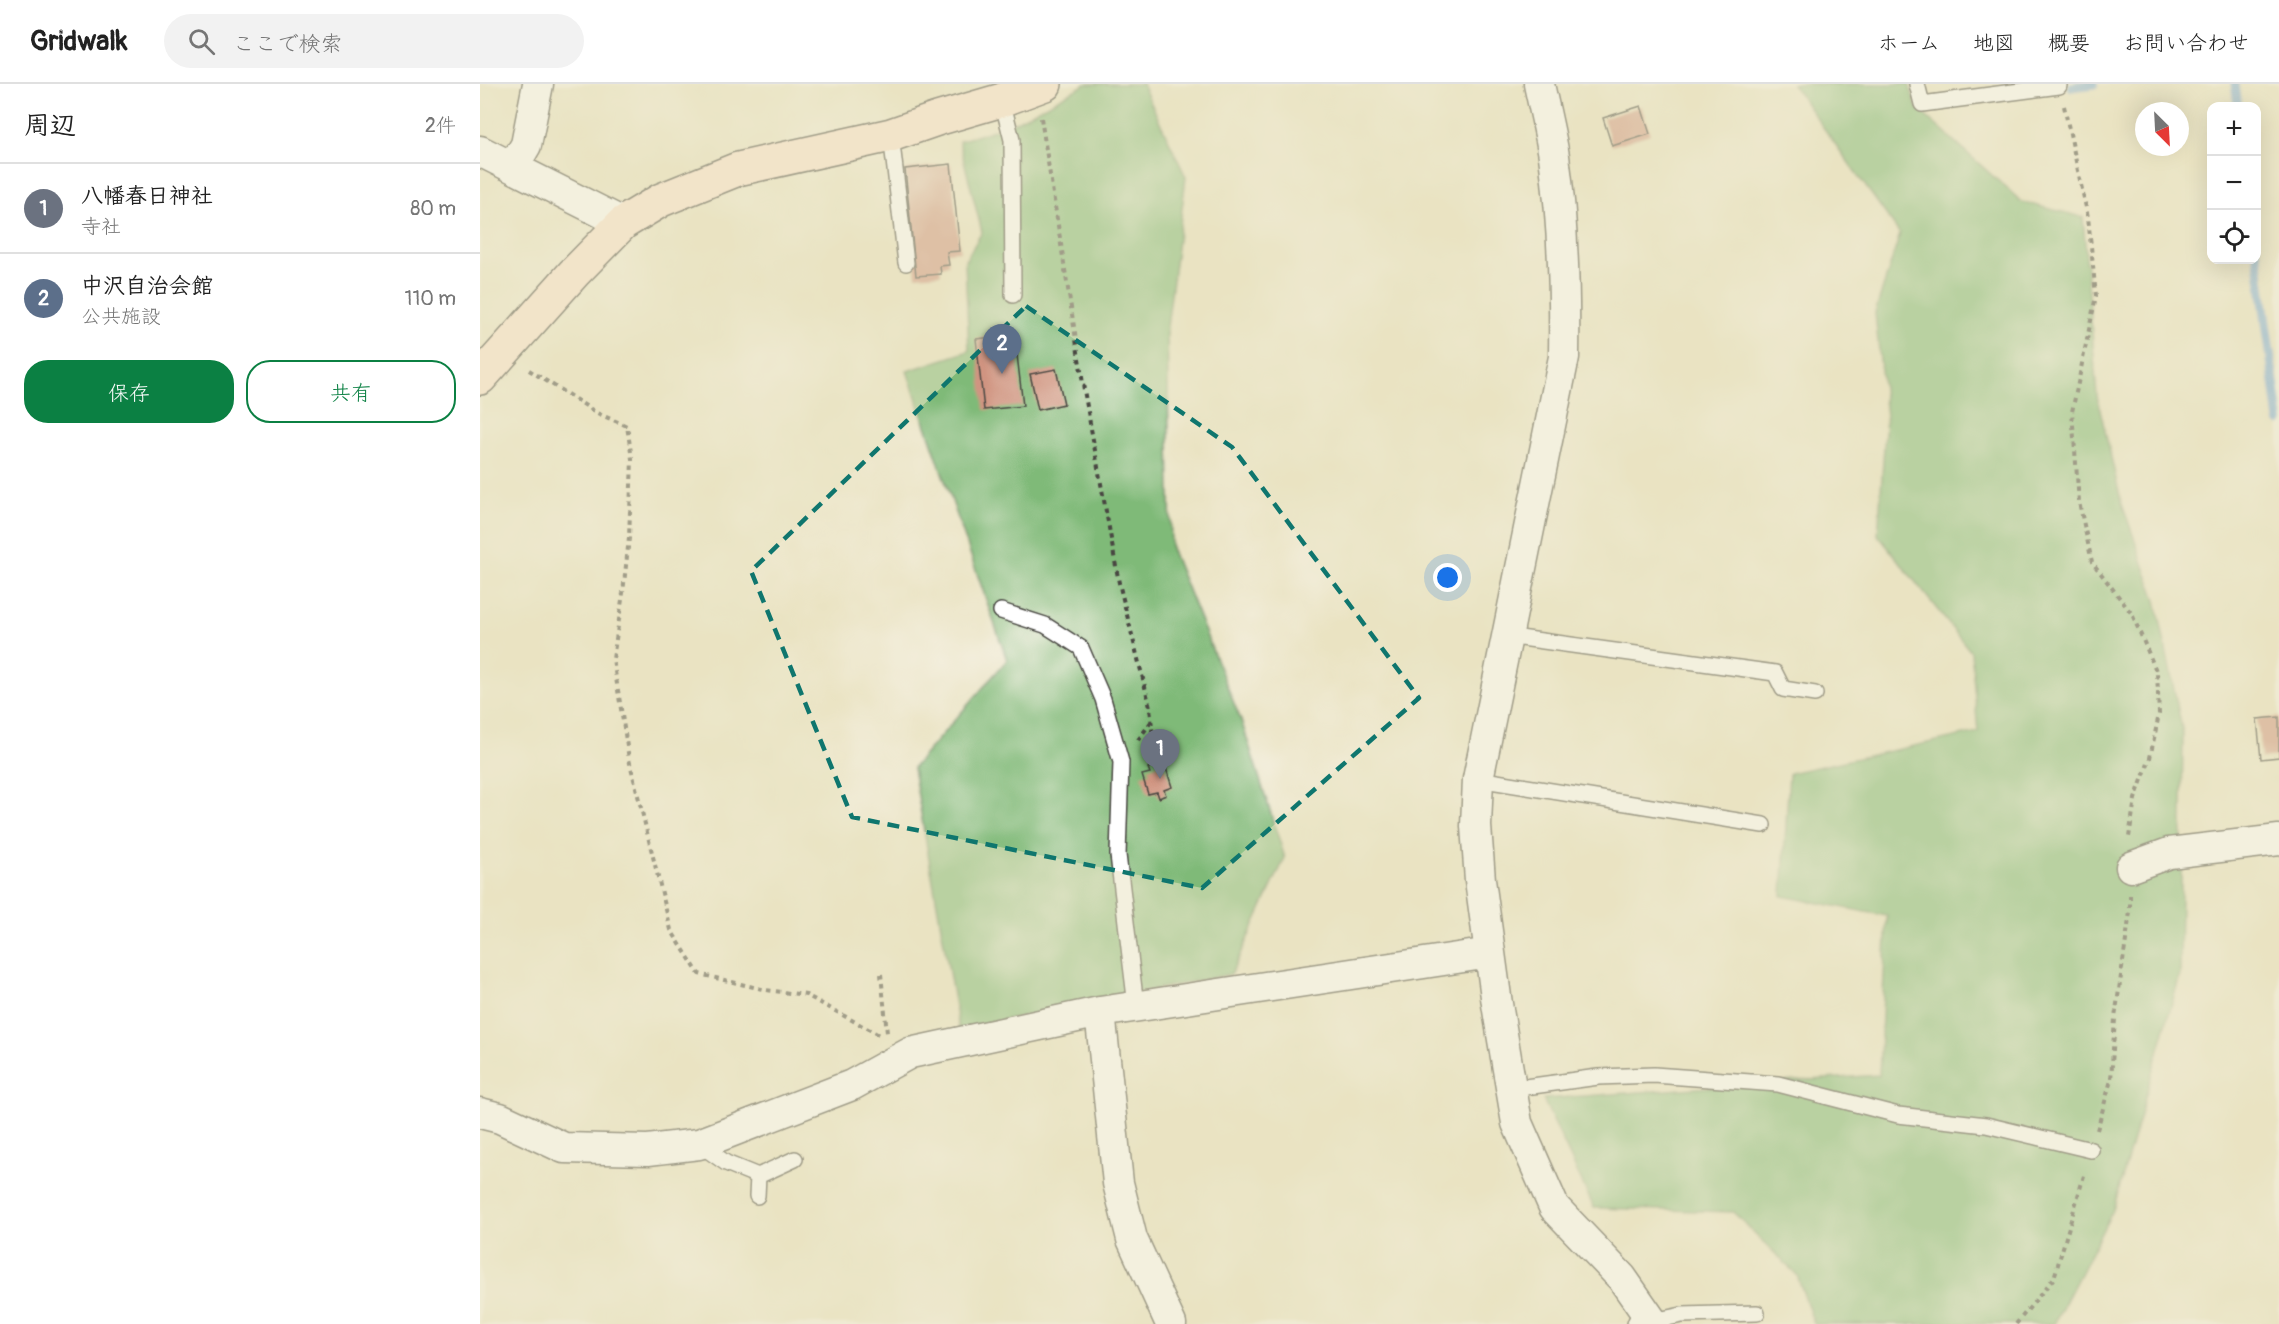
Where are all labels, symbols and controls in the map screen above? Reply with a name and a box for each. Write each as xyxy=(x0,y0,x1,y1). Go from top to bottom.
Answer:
search box xyxy=(164,14,584,68)
text: Gridwalk xyxy=(30,24,128,59)
icon: search xyxy=(185,25,218,58)
text: ここで検索 xyxy=(233,30,343,58)
text: ホーム xyxy=(1878,30,1940,57)
text: 地図 xyxy=(1973,30,2015,57)
text: 概要 xyxy=(2048,30,2090,57)
text: お問い合わせ xyxy=(2123,30,2249,57)
north arrow xyxy=(2135,102,2189,156)
map controls xyxy=(2207,102,2261,264)
button: + xyxy=(2207,102,2261,156)
text: 周辺 xyxy=(24,110,76,142)
text: 2件 xyxy=(425,113,456,138)
button: − xyxy=(2207,156,2261,210)
text: 八幡春日神社 xyxy=(81,182,213,210)
text: 1 xyxy=(40,196,47,221)
text: 80 m xyxy=(410,196,456,221)
button: locate xyxy=(2207,210,2261,264)
text: 寺社 xyxy=(81,214,121,239)
text: 中沢自治会館 xyxy=(81,272,213,300)
text: 2 xyxy=(38,286,49,311)
text: 110 m xyxy=(405,286,456,311)
text: 公共施設 xyxy=(81,304,161,329)
pin: 2 xyxy=(982,324,1022,374)
button: 保存 xyxy=(24,360,234,423)
button: 共有 xyxy=(246,360,456,423)
your location xyxy=(1433,563,1462,592)
pin: 1 xyxy=(1140,730,1180,779)

